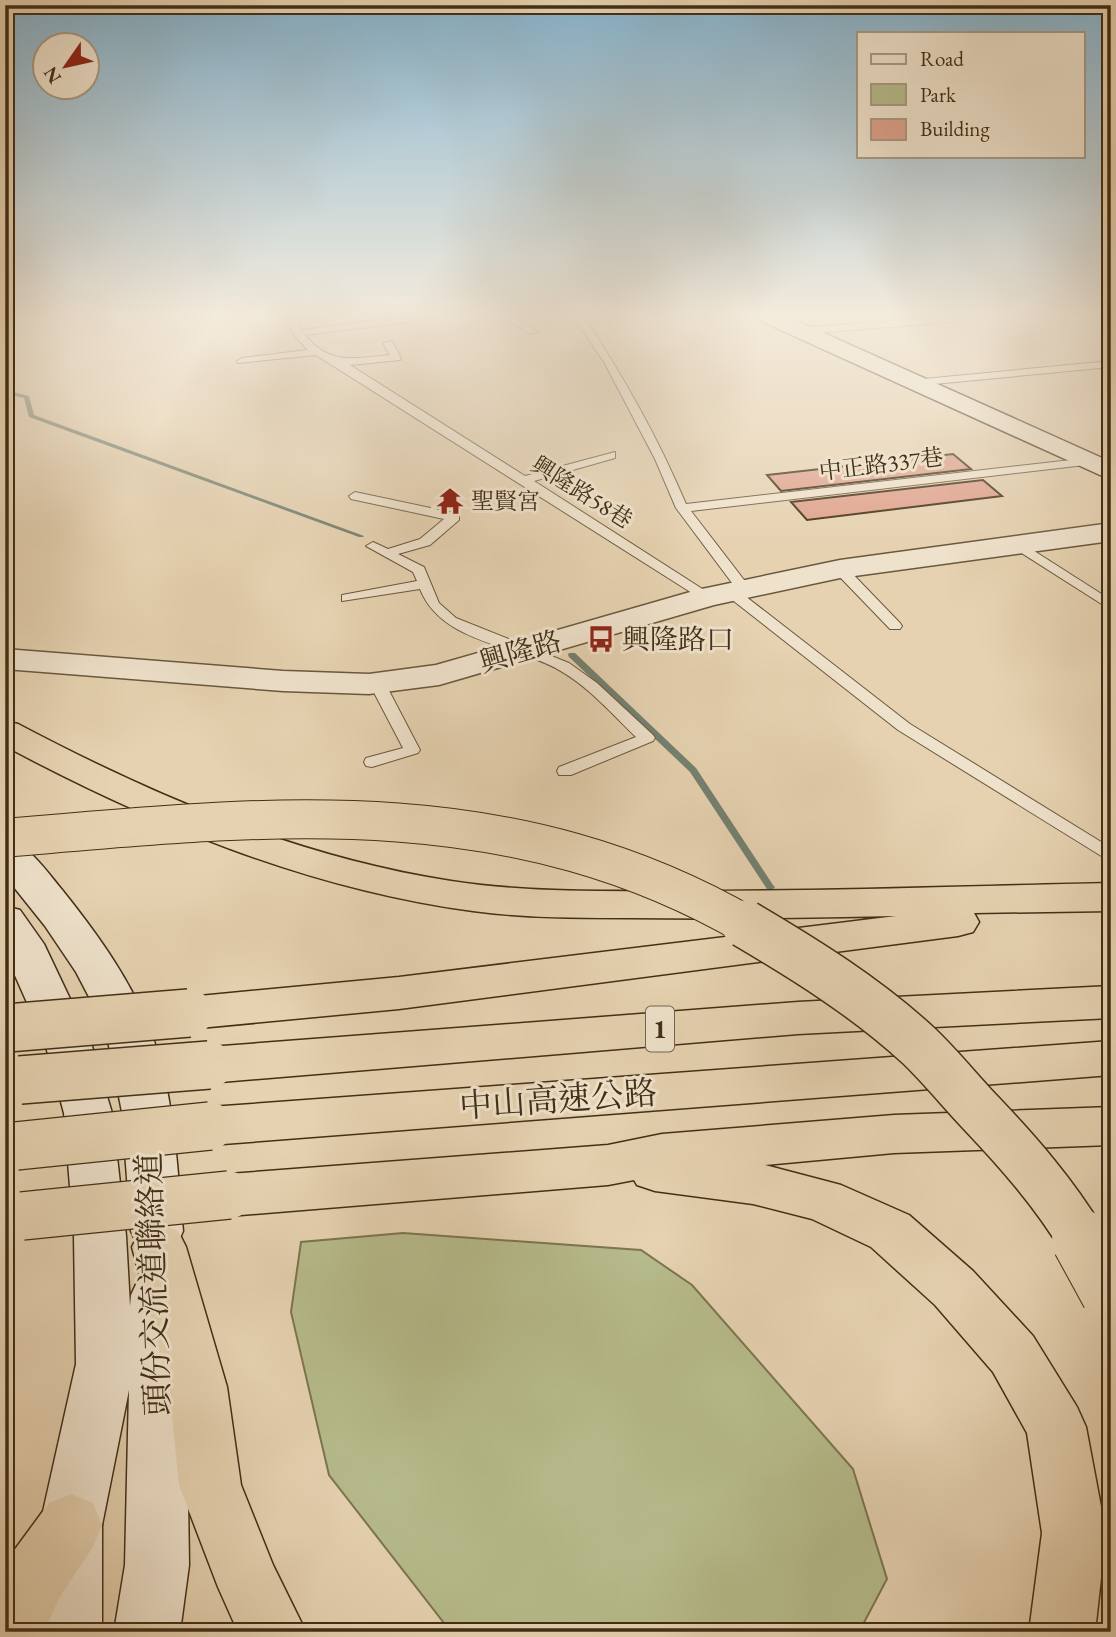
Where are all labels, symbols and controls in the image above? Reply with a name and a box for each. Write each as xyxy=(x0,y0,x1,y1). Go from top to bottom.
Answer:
north arrow xyxy=(32,32,102,102)
legend xyxy=(857,32,1084,158)
text: Road xyxy=(920,45,964,72)
text: N xyxy=(37,61,67,89)
text: Park xyxy=(920,81,957,108)
text: Building xyxy=(920,115,990,142)
street label: 中正路337巷 xyxy=(817,441,945,487)
street label: 興隆路58巷 xyxy=(526,449,638,535)
temple icon: 聖賢宮 xyxy=(435,486,465,516)
place label: 聖賢宮 xyxy=(471,486,540,516)
place label: 興隆路口 xyxy=(622,621,734,657)
street label: 興隆路 xyxy=(475,622,565,680)
bus stop icon: 興隆路口 xyxy=(586,624,616,654)
road number: 1 xyxy=(646,1006,674,1052)
street label: 中山高速公路 xyxy=(458,1071,658,1127)
street label: 頭份交流道聯絡道 xyxy=(127,1151,179,1417)

